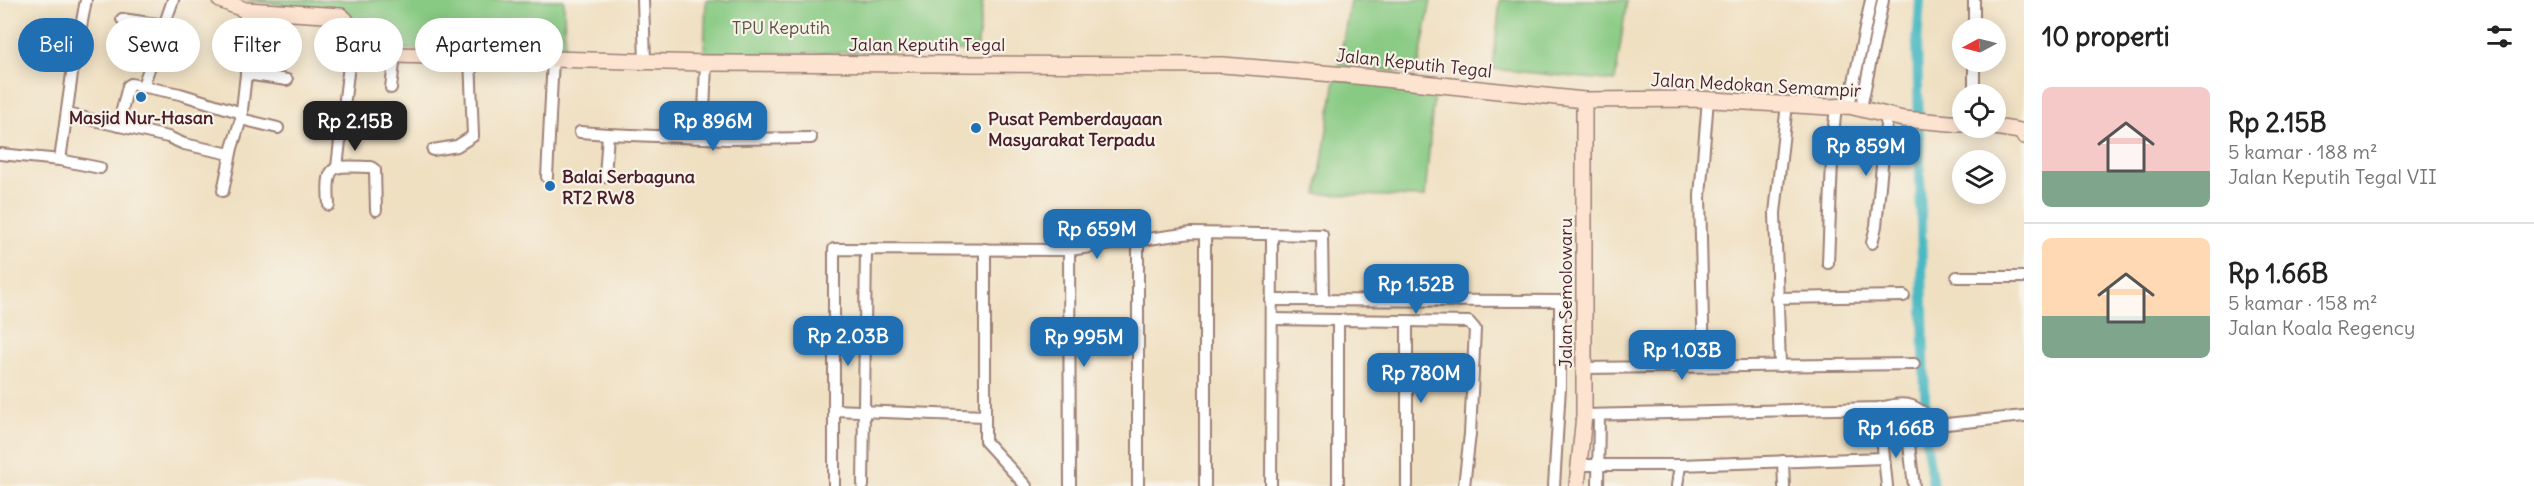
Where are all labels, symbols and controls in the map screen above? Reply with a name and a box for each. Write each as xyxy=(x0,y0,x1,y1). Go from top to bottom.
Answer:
park label: TPU Keputih xyxy=(732,16,830,39)
chip: Beli xyxy=(18,18,94,72)
chip: Sewa xyxy=(106,18,200,72)
chip: Filter xyxy=(212,18,302,72)
chip: Baru xyxy=(314,18,403,72)
chip: Apartemen xyxy=(415,18,563,72)
north arrow xyxy=(1952,18,2006,72)
map controls xyxy=(1952,18,2006,204)
text: 10 properti xyxy=(2042,20,2169,53)
icon: filters xyxy=(2483,20,2516,53)
street label: Jalan Keputih Tegal xyxy=(849,33,1005,56)
street label: Jalan Keputih Tegal xyxy=(1335,43,1493,83)
street label: Jalan Medokan Semampir xyxy=(1650,68,1862,102)
button: locate xyxy=(1952,84,2006,138)
marker: Masjid Nur-Hasan xyxy=(134,90,148,104)
pin: Rp 2.15B xyxy=(293,101,417,152)
pin: Rp 896M xyxy=(658,101,768,152)
place label: Masjid Nur-Hasan xyxy=(69,106,214,129)
text: Rp 2.15B xyxy=(2228,106,2326,139)
place label: Pusat Pemberdayaan Masyarakat Terpadu xyxy=(988,107,1163,151)
text: Rp 2.15B xyxy=(317,108,393,133)
text: Rp 896M xyxy=(673,108,753,133)
icon: home xyxy=(2090,111,2162,183)
marker: Pusat Pemberdayaan Masyarakat Terpadu xyxy=(969,121,983,135)
pin: Rp 859M xyxy=(1811,126,1921,177)
text: Rp 859M xyxy=(1826,133,1906,158)
text: 5 kamar · 188 m² xyxy=(2228,139,2378,164)
button: layers xyxy=(1952,150,2006,204)
text: Jalan Keputih Tegal VII xyxy=(2228,164,2437,189)
place label: Balai Serbaguna RT2 RW8 xyxy=(562,165,695,209)
marker: Balai Serbaguna RT2 RW8 xyxy=(543,179,557,193)
pin: Rp 659M xyxy=(1042,209,1152,260)
text: Rp 659M xyxy=(1057,216,1137,241)
street label: Jalan Semolowaru xyxy=(1554,218,1577,368)
text: Rp 1.66B xyxy=(2228,257,2328,290)
icon: home xyxy=(2090,262,2162,334)
pin: Rp 1.52B xyxy=(1354,264,1478,315)
text: Rp 1.52B xyxy=(1378,271,1454,296)
text: 5 kamar · 158 m² xyxy=(2228,290,2378,315)
text: Jalan Koala Regency xyxy=(2228,315,2415,340)
pin: Rp 2.03B xyxy=(786,316,910,367)
pin: Rp 995M xyxy=(1029,317,1139,368)
text: Rp 2.03B xyxy=(807,323,889,348)
text: Rp 995M xyxy=(1044,324,1124,349)
pin: Rp 1.03B xyxy=(1620,330,1744,381)
text: Rp 1.03B xyxy=(1643,337,1721,362)
pin: Rp 780M xyxy=(1366,353,1476,404)
text: Rp 780M xyxy=(1381,360,1461,385)
pin: Rp 1.66B xyxy=(1834,408,1958,459)
text: Rp 1.66B xyxy=(1857,415,1935,440)

